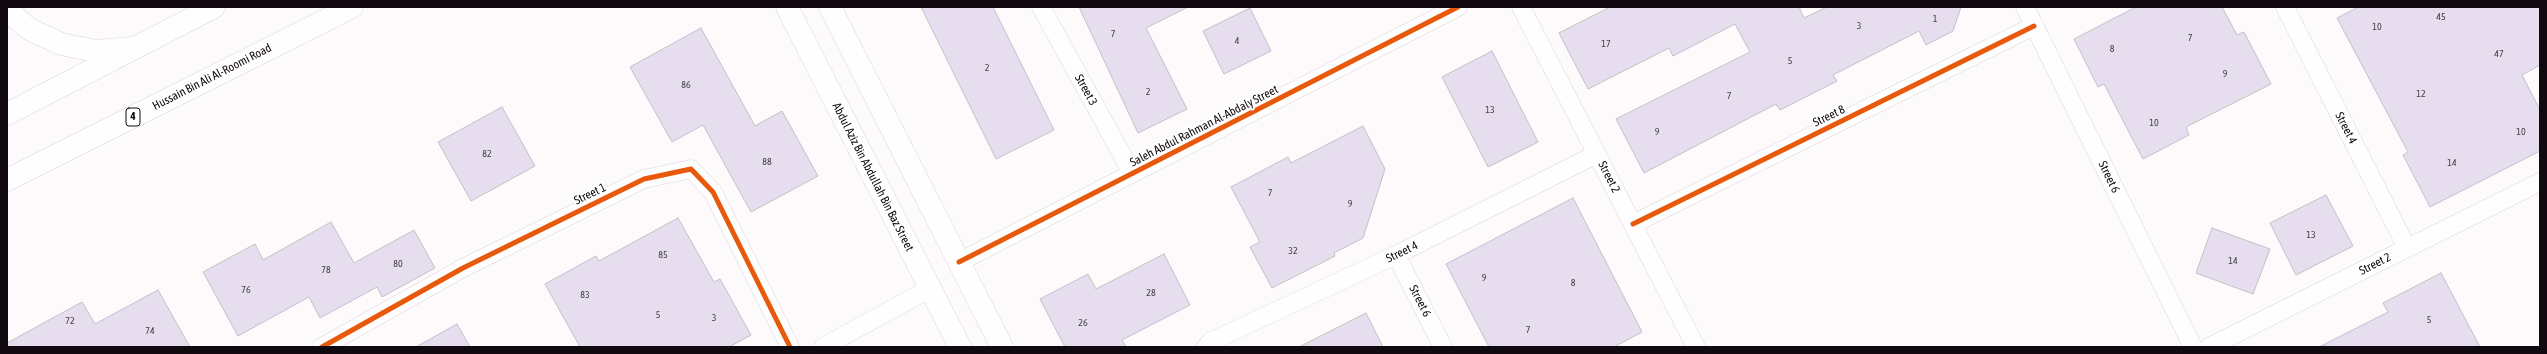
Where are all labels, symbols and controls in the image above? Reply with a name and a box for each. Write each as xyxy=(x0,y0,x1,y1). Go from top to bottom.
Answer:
house number: 45 xyxy=(2436,11,2446,23)
house number: 1 xyxy=(1933,13,1937,25)
house number: 3 xyxy=(1857,20,1861,32)
house number: 10 xyxy=(2372,21,2382,33)
house number: 7 xyxy=(1111,28,1115,40)
house number: 7 xyxy=(2188,32,2192,44)
house number: 4 xyxy=(1235,35,1239,47)
house number: 17 xyxy=(1601,38,1611,50)
street label: Hussain Bin Ali Al-Roomi Road xyxy=(150,41,274,113)
house number: 8 xyxy=(2110,43,2114,55)
house number: 47 xyxy=(2494,48,2504,60)
house number: 5 xyxy=(1788,55,1792,67)
house number: 2 xyxy=(985,62,989,74)
house number: 9 xyxy=(2223,68,2227,80)
street label: Street 3 xyxy=(1072,72,1100,108)
house number: 86 xyxy=(681,79,691,91)
street label: Saleh Abdul Rahman Al-Abdaly Street xyxy=(1127,82,1281,170)
house number: 2 xyxy=(1146,86,1150,98)
house number: 12 xyxy=(2416,88,2426,100)
house number: 7 xyxy=(1727,90,1731,102)
street label: Abdul Aziz Bin Abdullah Bin Baz Street xyxy=(829,100,917,254)
street label: Street 8 xyxy=(1811,102,1847,130)
house number: 13 xyxy=(1485,104,1495,116)
road number: 4 xyxy=(126,108,140,126)
street label: Street 4 xyxy=(2332,110,2360,146)
house number: 10 xyxy=(2149,117,2159,129)
house number: 9 xyxy=(1655,126,1659,138)
house number: 10 xyxy=(2516,126,2526,138)
house number: 82 xyxy=(482,148,492,160)
house number: 88 xyxy=(762,156,772,168)
house number: 14 xyxy=(2447,157,2457,169)
street label: Street 2 xyxy=(1595,159,1623,195)
street label: Street 6 xyxy=(2095,159,2123,195)
street label: Street 1 xyxy=(572,180,608,208)
house number: 7 xyxy=(1268,187,1272,199)
house number: 9 xyxy=(1348,198,1352,210)
house number: 13 xyxy=(2306,229,2316,241)
street label: Street 4 xyxy=(1384,238,1420,266)
house number: 32 xyxy=(1288,245,1298,257)
house number: 85 xyxy=(658,249,668,261)
street label: Street 2 xyxy=(2357,250,2393,278)
house number: 14 xyxy=(2228,255,2238,267)
house number: 80 xyxy=(393,258,403,270)
house number: 78 xyxy=(321,264,331,276)
house number: 9 xyxy=(1482,272,1486,284)
house number: 8 xyxy=(1571,277,1575,289)
street label: Street 6 xyxy=(1406,283,1434,319)
house number: 76 xyxy=(241,284,251,296)
house number: 28 xyxy=(1146,287,1156,299)
house number: 83 xyxy=(580,289,590,301)
house number: 5 xyxy=(656,309,660,321)
house number: 3 xyxy=(712,312,716,324)
house number: 5 xyxy=(2427,314,2431,326)
house number: 72 xyxy=(65,315,75,327)
house number: 26 xyxy=(1078,317,1088,329)
house number: 7 xyxy=(1526,324,1530,336)
house number: 74 xyxy=(145,325,155,337)

